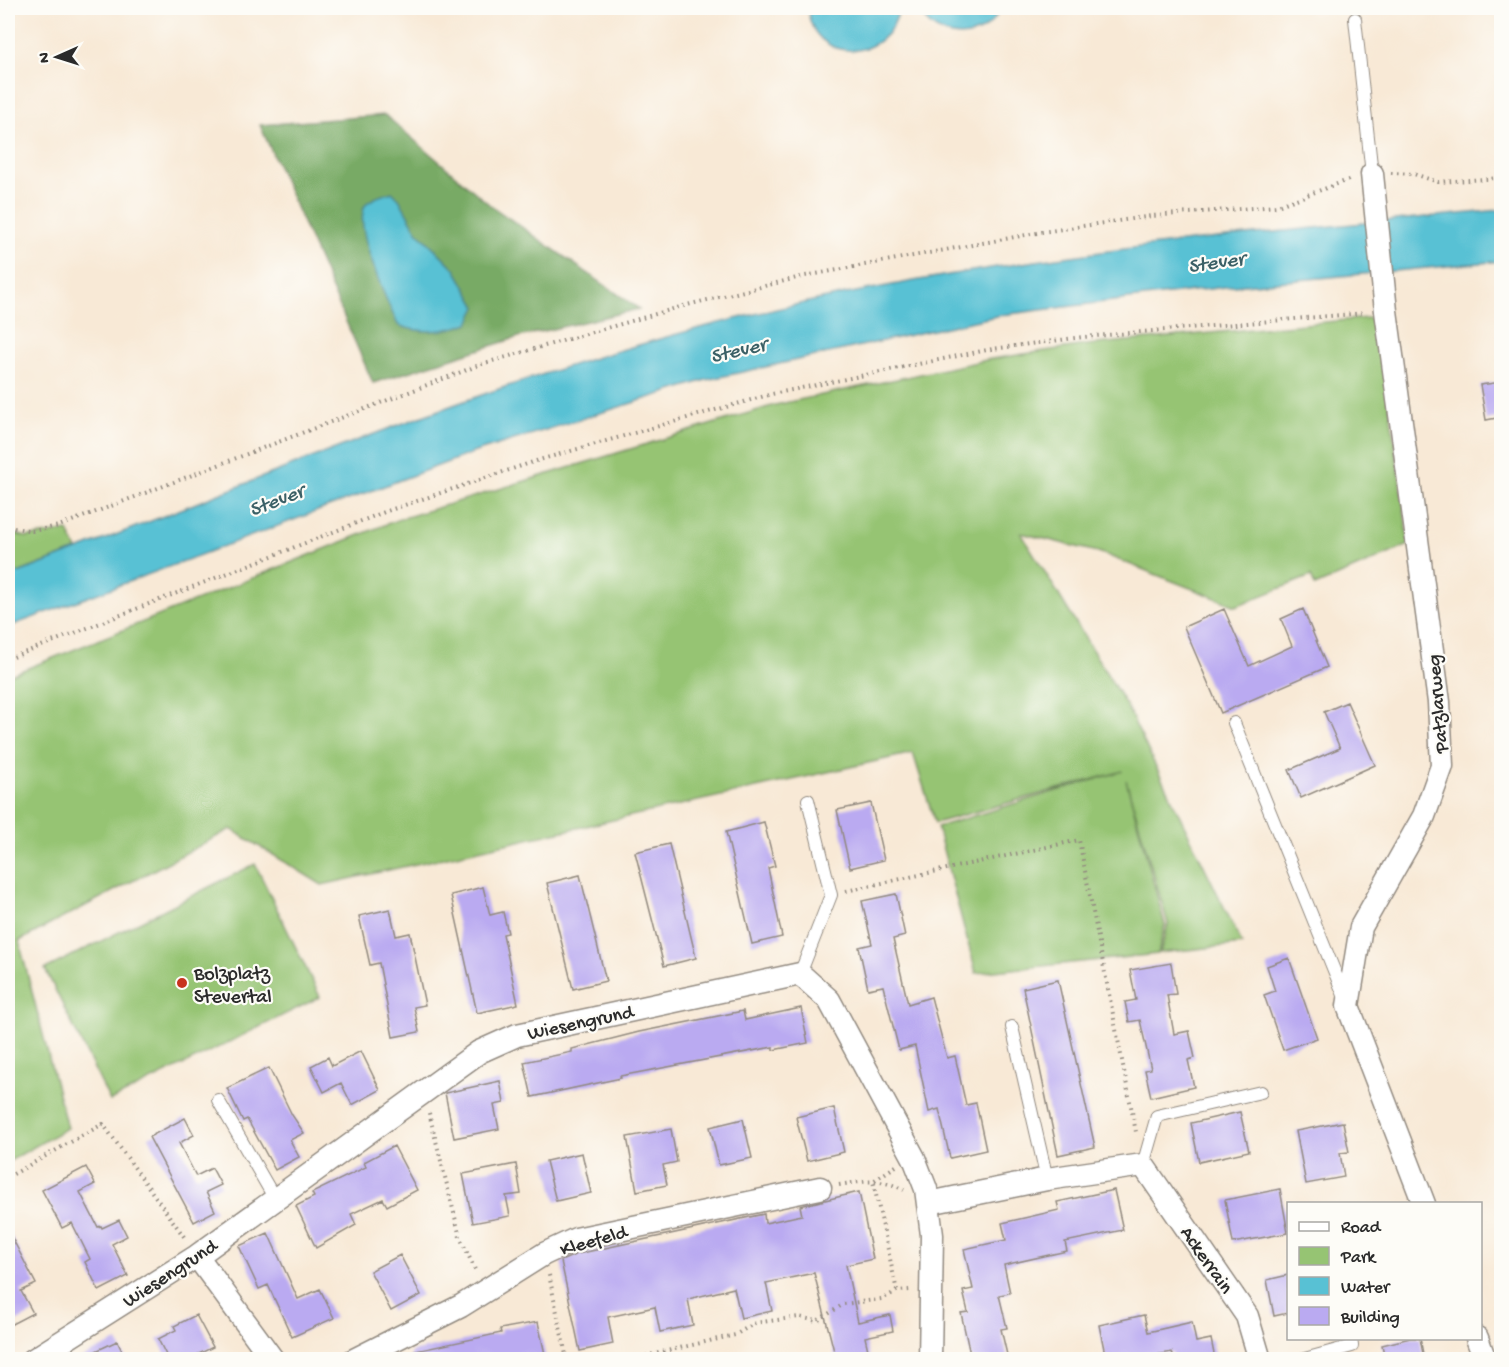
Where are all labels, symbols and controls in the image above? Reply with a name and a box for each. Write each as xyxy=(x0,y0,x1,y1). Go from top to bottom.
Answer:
north arrow xyxy=(27,27,87,87)
text: N xyxy=(36,51,55,63)
water label: Stever xyxy=(1187,248,1251,281)
water label: Stever xyxy=(708,333,774,371)
water label: Stever xyxy=(246,479,312,524)
street label: Patzlarweg xyxy=(1424,653,1455,755)
place label: Bolzplatz Stevertal xyxy=(193,964,272,1010)
marker: Bolzplatz Stevertal xyxy=(175,976,189,990)
street label: Wiesengrund xyxy=(526,1001,638,1047)
legend xyxy=(1287,1202,1482,1340)
text: Road xyxy=(1341,1218,1382,1239)
street label: Kleefeld xyxy=(558,1221,632,1263)
street label: Ackerrain xyxy=(1174,1223,1237,1300)
street label: Wiesengrund xyxy=(119,1235,224,1314)
text: Park xyxy=(1340,1248,1377,1269)
text: Water xyxy=(1341,1278,1391,1299)
text: Building xyxy=(1340,1308,1400,1329)

